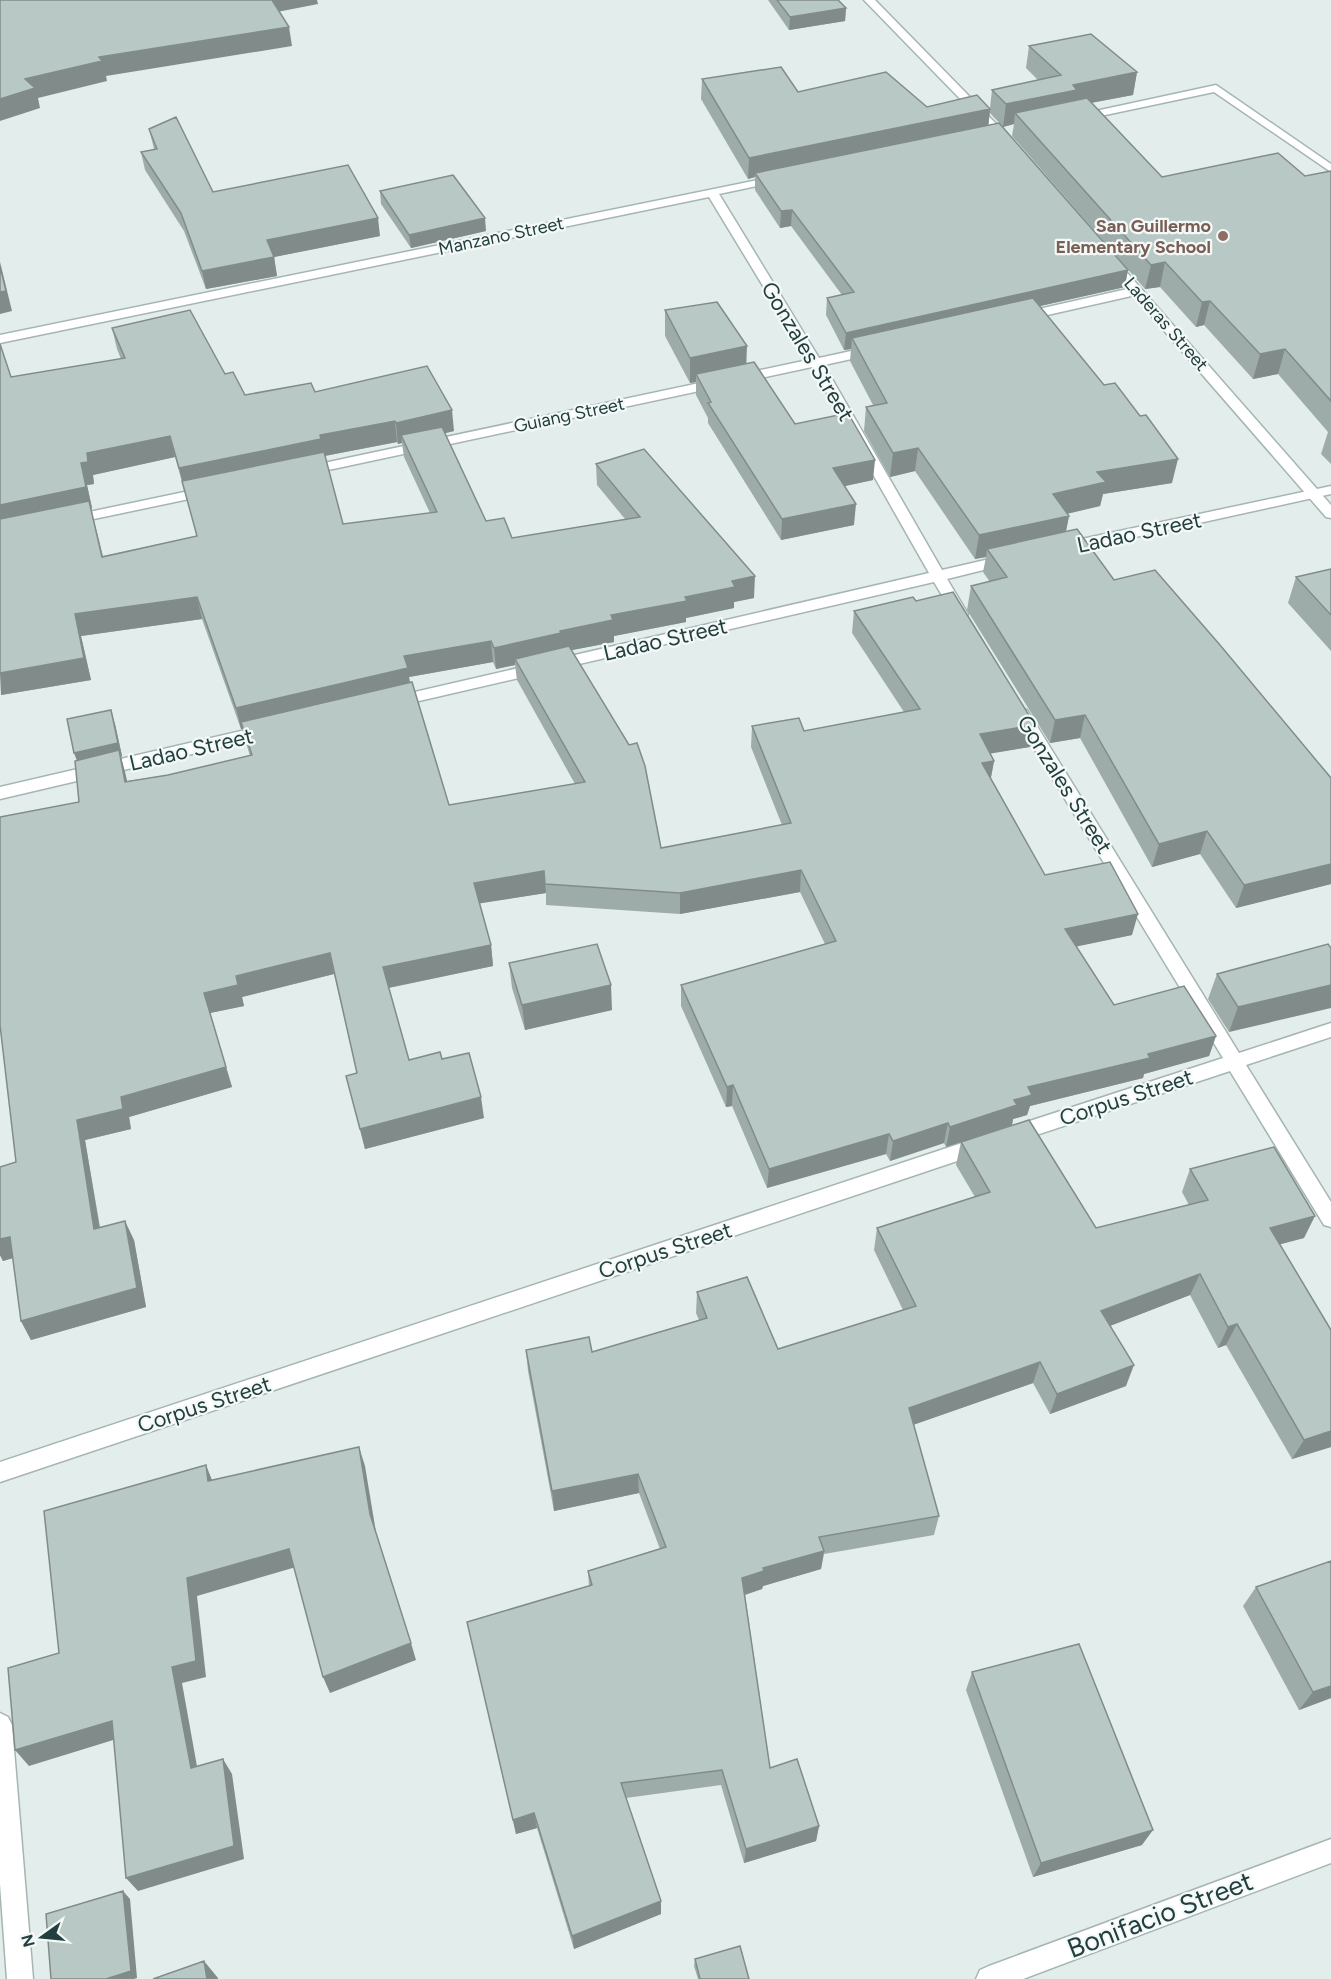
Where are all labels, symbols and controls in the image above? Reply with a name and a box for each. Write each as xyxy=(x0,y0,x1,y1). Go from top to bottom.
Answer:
street label: Manzano Street xyxy=(436,212,566,260)
place label: San Guillermo Elementary School xyxy=(1056,215,1211,258)
marker: San Guillermo Elementary School xyxy=(1216,229,1230,243)
street label: Laderas Street xyxy=(1119,272,1213,376)
street label: Gonzales Street xyxy=(755,277,860,426)
street label: Guiang Street xyxy=(512,393,627,437)
street label: Ladao Street xyxy=(1074,506,1204,559)
street label: Ladao Street xyxy=(600,612,730,667)
street label: Gonzales Street xyxy=(1011,710,1118,858)
street label: Ladao Street xyxy=(126,722,256,777)
street label: Corpus Street xyxy=(1056,1063,1196,1132)
street label: Corpus Street xyxy=(595,1216,735,1285)
street label: Corpus Street xyxy=(134,1370,274,1439)
street label: Bonifacio Street xyxy=(1062,1864,1257,1965)
north arrow xyxy=(12,1907,72,1967)
text: N xyxy=(17,1932,39,1949)

